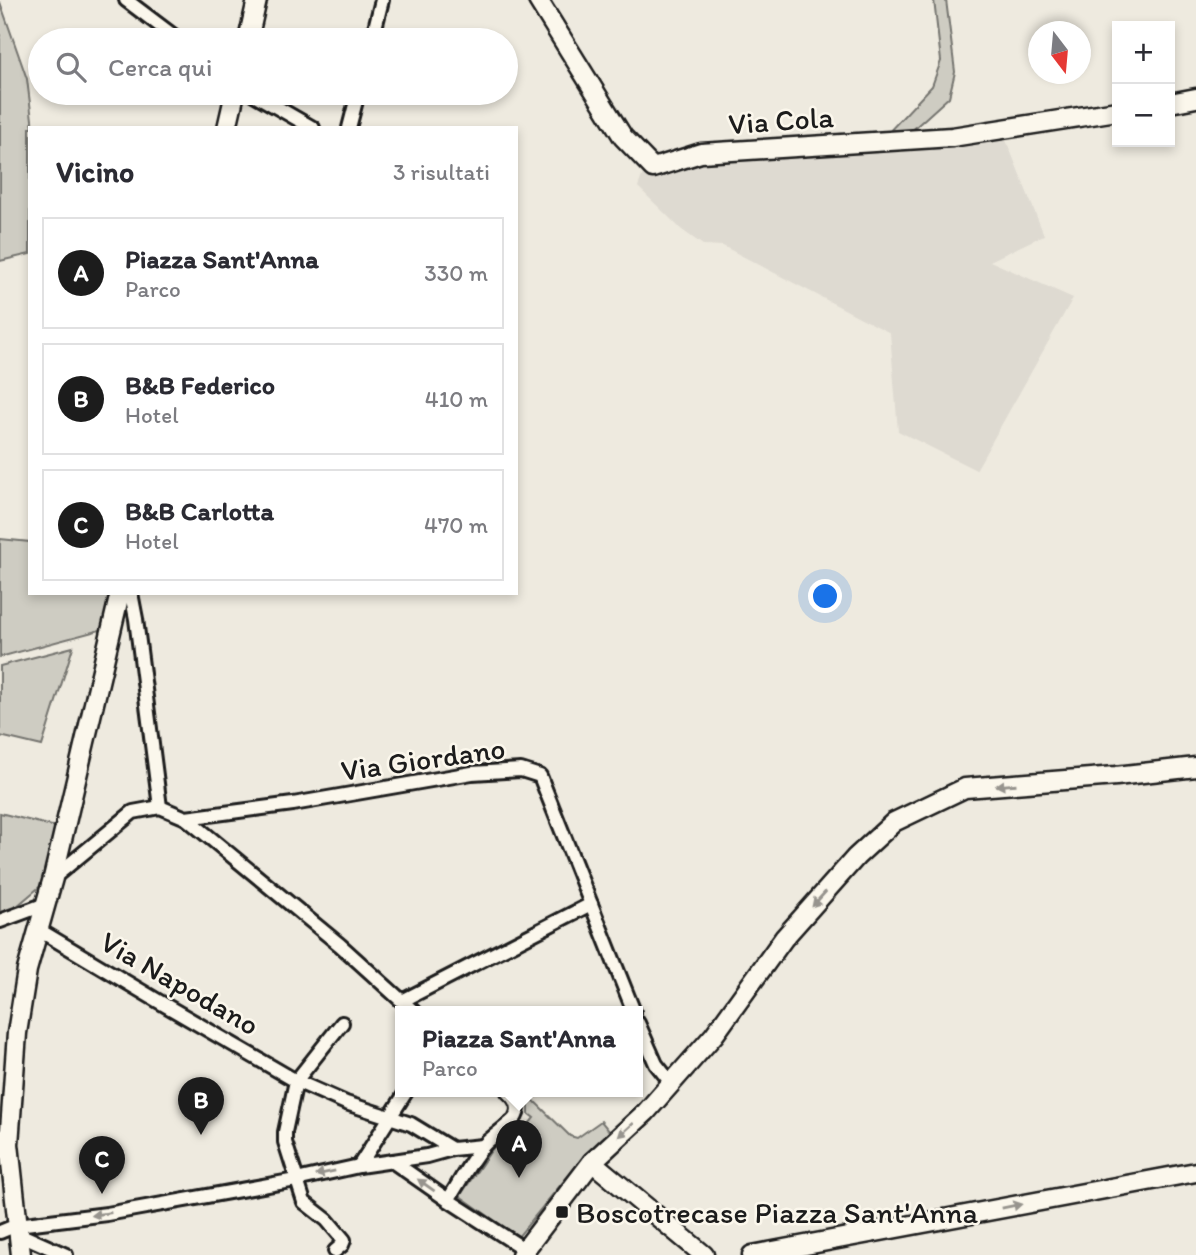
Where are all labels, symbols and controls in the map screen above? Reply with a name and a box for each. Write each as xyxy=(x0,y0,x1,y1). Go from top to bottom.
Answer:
north arrow xyxy=(1028,21,1091,84)
map controls xyxy=(1112,21,1175,147)
button: + xyxy=(1112,21,1175,84)
search box xyxy=(28,28,518,105)
icon: search xyxy=(52,48,90,86)
text: Cerca qui xyxy=(108,51,212,83)
button: − xyxy=(1112,84,1175,147)
street label: Via Cola xyxy=(727,98,835,142)
text: Vicino xyxy=(56,153,134,190)
text: 3 risultati xyxy=(393,158,490,186)
text: Piazza Sant'Anna xyxy=(125,243,319,275)
text: A xyxy=(74,259,88,287)
text: 330 m xyxy=(424,259,488,287)
text: Parco xyxy=(125,275,181,303)
text: B&B Federico xyxy=(125,369,275,401)
text: B xyxy=(74,385,88,413)
text: 410 m xyxy=(425,385,488,413)
text: Hotel xyxy=(125,401,179,429)
text: B&B Carlotta xyxy=(125,495,274,527)
text: C xyxy=(74,511,88,539)
text: 470 m xyxy=(424,511,488,539)
text: Hotel xyxy=(125,527,179,555)
your location xyxy=(808,579,842,613)
street label: Via Giordano xyxy=(338,729,508,789)
one-way arrow xyxy=(995,780,1017,791)
one-way arrow xyxy=(811,890,827,908)
street label: Via Napodano xyxy=(94,923,266,1043)
popup xyxy=(395,1006,643,1097)
text: Piazza Sant'Anna xyxy=(422,1022,616,1054)
text: Parco xyxy=(422,1054,478,1082)
pin: B xyxy=(178,1077,224,1135)
pin: A xyxy=(496,1120,542,1178)
one-way arrow xyxy=(618,1121,635,1137)
pin: C xyxy=(79,1136,125,1194)
one-way arrow xyxy=(314,1168,336,1179)
one-way arrow xyxy=(417,1178,435,1192)
place label: Boscotrecase Piazza Sant'Anna xyxy=(576,1194,978,1231)
one-way arrow xyxy=(1001,1201,1023,1212)
marker: Boscotrecase Piazza Sant'Anna xyxy=(554,1204,570,1220)
one-way arrow xyxy=(90,1209,112,1220)

